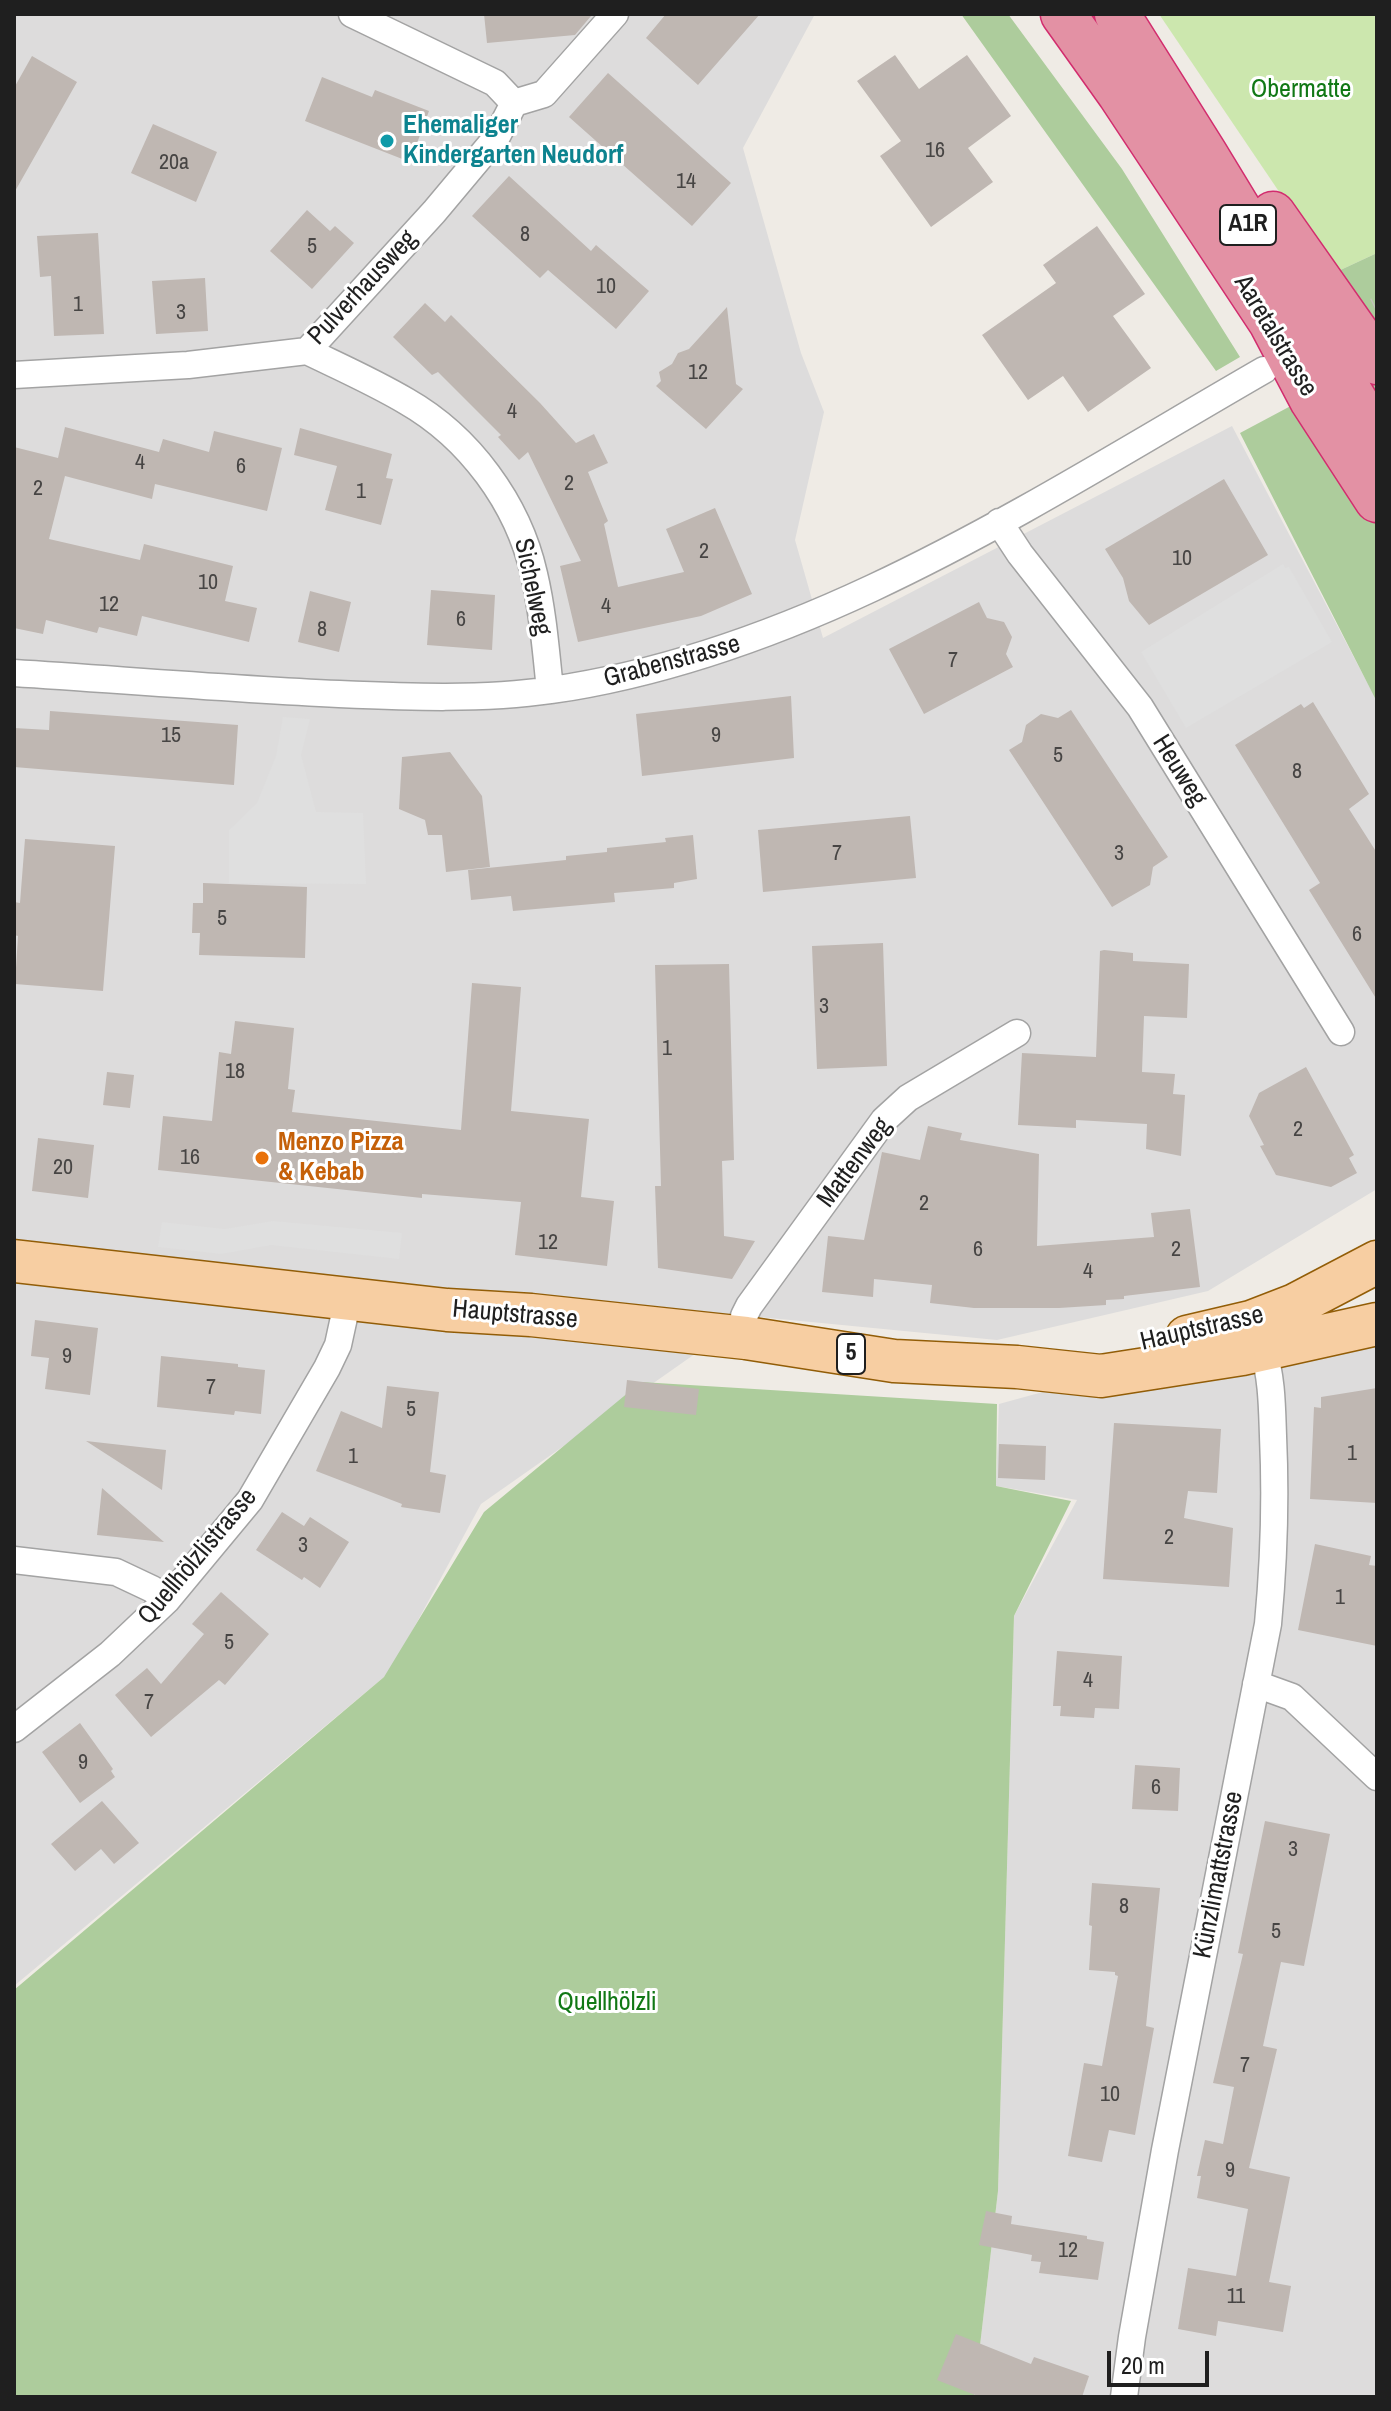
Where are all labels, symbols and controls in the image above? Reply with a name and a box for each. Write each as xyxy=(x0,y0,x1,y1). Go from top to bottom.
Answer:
park label: Obermatte xyxy=(1251,74,1351,106)
place label: Ehemaliger Kindergarten Neudorf xyxy=(403,110,623,172)
marker: Ehemaliger Kindergarten Neudorf xyxy=(378,132,396,150)
house number: 16 xyxy=(925,138,945,164)
house number: 20a xyxy=(159,150,189,176)
house number: 14 xyxy=(676,169,696,195)
road number: A1R xyxy=(1220,205,1276,245)
house number: 8 xyxy=(520,222,530,248)
street label: Pulverhausweg xyxy=(302,224,424,352)
house number: 5 xyxy=(307,234,317,260)
street label: Aaretalstrasse xyxy=(1227,270,1323,402)
house number: 10 xyxy=(596,274,616,300)
house number: 1 xyxy=(73,292,83,318)
house number: 3 xyxy=(176,300,186,326)
house number: 12 xyxy=(688,360,708,386)
house number: 4 xyxy=(507,399,517,425)
house number: 4 xyxy=(135,450,145,476)
house number: 6 xyxy=(236,454,246,480)
house number: 2 xyxy=(564,471,574,497)
house number: 2 xyxy=(33,476,43,502)
house number: 1 xyxy=(356,479,366,505)
street label: Sichelweg xyxy=(507,536,557,638)
house number: 2 xyxy=(699,539,709,565)
house number: 10 xyxy=(1172,546,1192,572)
house number: 10 xyxy=(198,570,218,596)
house number: 12 xyxy=(99,592,119,618)
house number: 4 xyxy=(601,594,611,620)
house number: 6 xyxy=(456,607,466,633)
house number: 8 xyxy=(317,617,327,643)
street label: Grabenstrasse xyxy=(600,629,744,695)
house number: 7 xyxy=(948,648,958,674)
house number: 15 xyxy=(161,723,181,749)
house number: 9 xyxy=(711,723,721,749)
street label: Heuweg xyxy=(1145,730,1213,812)
house number: 5 xyxy=(1053,743,1063,769)
house number: 8 xyxy=(1292,759,1302,785)
house number: 7 xyxy=(832,841,842,867)
house number: 3 xyxy=(1114,841,1124,867)
house number: 5 xyxy=(217,906,227,932)
house number: 6 xyxy=(1352,922,1362,948)
house number: 3 xyxy=(819,994,829,1020)
house number: 1 xyxy=(662,1036,672,1062)
house number: 18 xyxy=(225,1059,245,1085)
street label: Mattenweg xyxy=(811,1112,899,1214)
house number: 2 xyxy=(1293,1117,1303,1143)
place label: Menzo Pizza & Kebab xyxy=(278,1127,404,1188)
house number: 16 xyxy=(180,1145,200,1171)
marker: Menzo Pizza & Kebab xyxy=(253,1149,271,1167)
house number: 20 xyxy=(53,1155,73,1181)
house number: 2 xyxy=(919,1191,929,1217)
house number: 12 xyxy=(538,1230,558,1256)
house number: 6 xyxy=(973,1237,983,1263)
house number: 2 xyxy=(1171,1237,1181,1263)
house number: 4 xyxy=(1083,1259,1093,1285)
street label: Hauptstrasse xyxy=(451,1294,579,1336)
street label: Hauptstrasse xyxy=(1137,1300,1267,1358)
road number: 5 xyxy=(837,1334,865,1374)
house number: 9 xyxy=(62,1344,72,1370)
house number: 7 xyxy=(206,1375,216,1401)
house number: 5 xyxy=(406,1397,416,1423)
house number: 1 xyxy=(1347,1441,1357,1467)
house number: 1 xyxy=(348,1444,358,1470)
street label: Quellhölzlistrasse xyxy=(132,1483,264,1631)
house number: 2 xyxy=(1164,1525,1174,1551)
house number: 3 xyxy=(298,1533,308,1559)
house number: 1 xyxy=(1335,1585,1345,1611)
house number: 5 xyxy=(224,1630,234,1656)
house number: 4 xyxy=(1083,1668,1093,1694)
house number: 7 xyxy=(144,1690,154,1716)
house number: 9 xyxy=(78,1750,88,1776)
house number: 6 xyxy=(1151,1775,1161,1801)
street label: Künzlimattstrasse xyxy=(1188,1789,1250,1961)
house number: 3 xyxy=(1288,1837,1298,1863)
house number: 8 xyxy=(1119,1894,1129,1920)
house number: 5 xyxy=(1271,1919,1281,1945)
park label: Quellhölzli xyxy=(557,1987,657,2019)
house number: 7 xyxy=(1240,2053,1250,2079)
house number: 10 xyxy=(1100,2082,1120,2108)
house number: 9 xyxy=(1225,2158,1235,2184)
house number: 12 xyxy=(1058,2238,1078,2264)
house number: 11 xyxy=(1227,2284,1245,2310)
scale bar xyxy=(1111,2335,1213,2385)
text: 20 m xyxy=(1121,2349,1165,2381)

